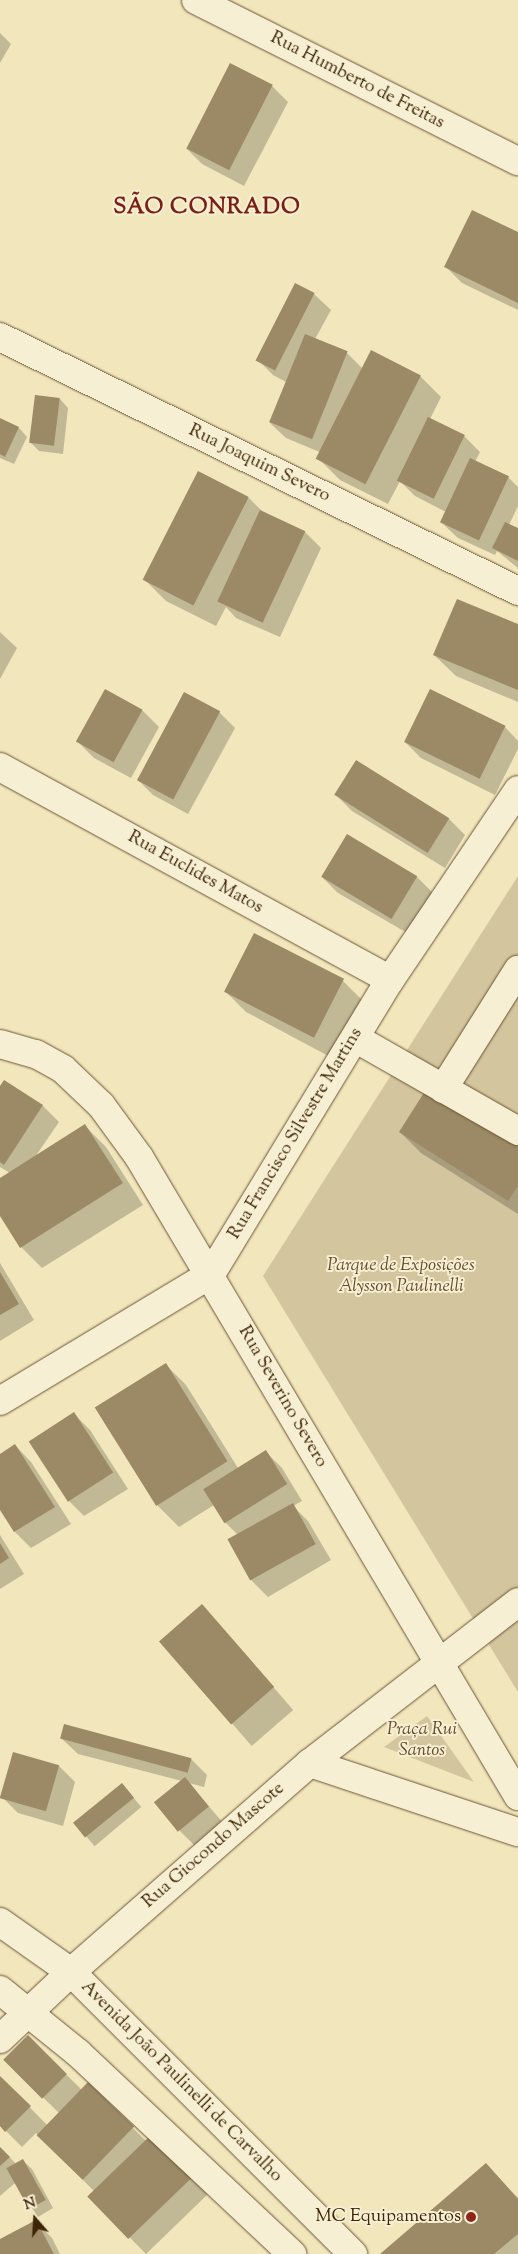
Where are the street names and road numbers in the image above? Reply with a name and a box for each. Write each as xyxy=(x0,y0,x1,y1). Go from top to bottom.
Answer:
street label: Rua Humberto de Freitas xyxy=(266,28,448,134)
street label: Rua Joaquim Severo xyxy=(185,420,333,508)
street label: Rua Euclides Matos xyxy=(124,827,266,919)
street label: Rua Francisco Silvestre Martins xyxy=(224,1024,368,1244)
street label: Rua Severino Severo xyxy=(233,1322,331,1472)
street label: Rua Giocondo Mascote xyxy=(139,1778,289,1914)
street label: Avenida João Paulinelli de Carvalho xyxy=(76,1977,286,2187)

